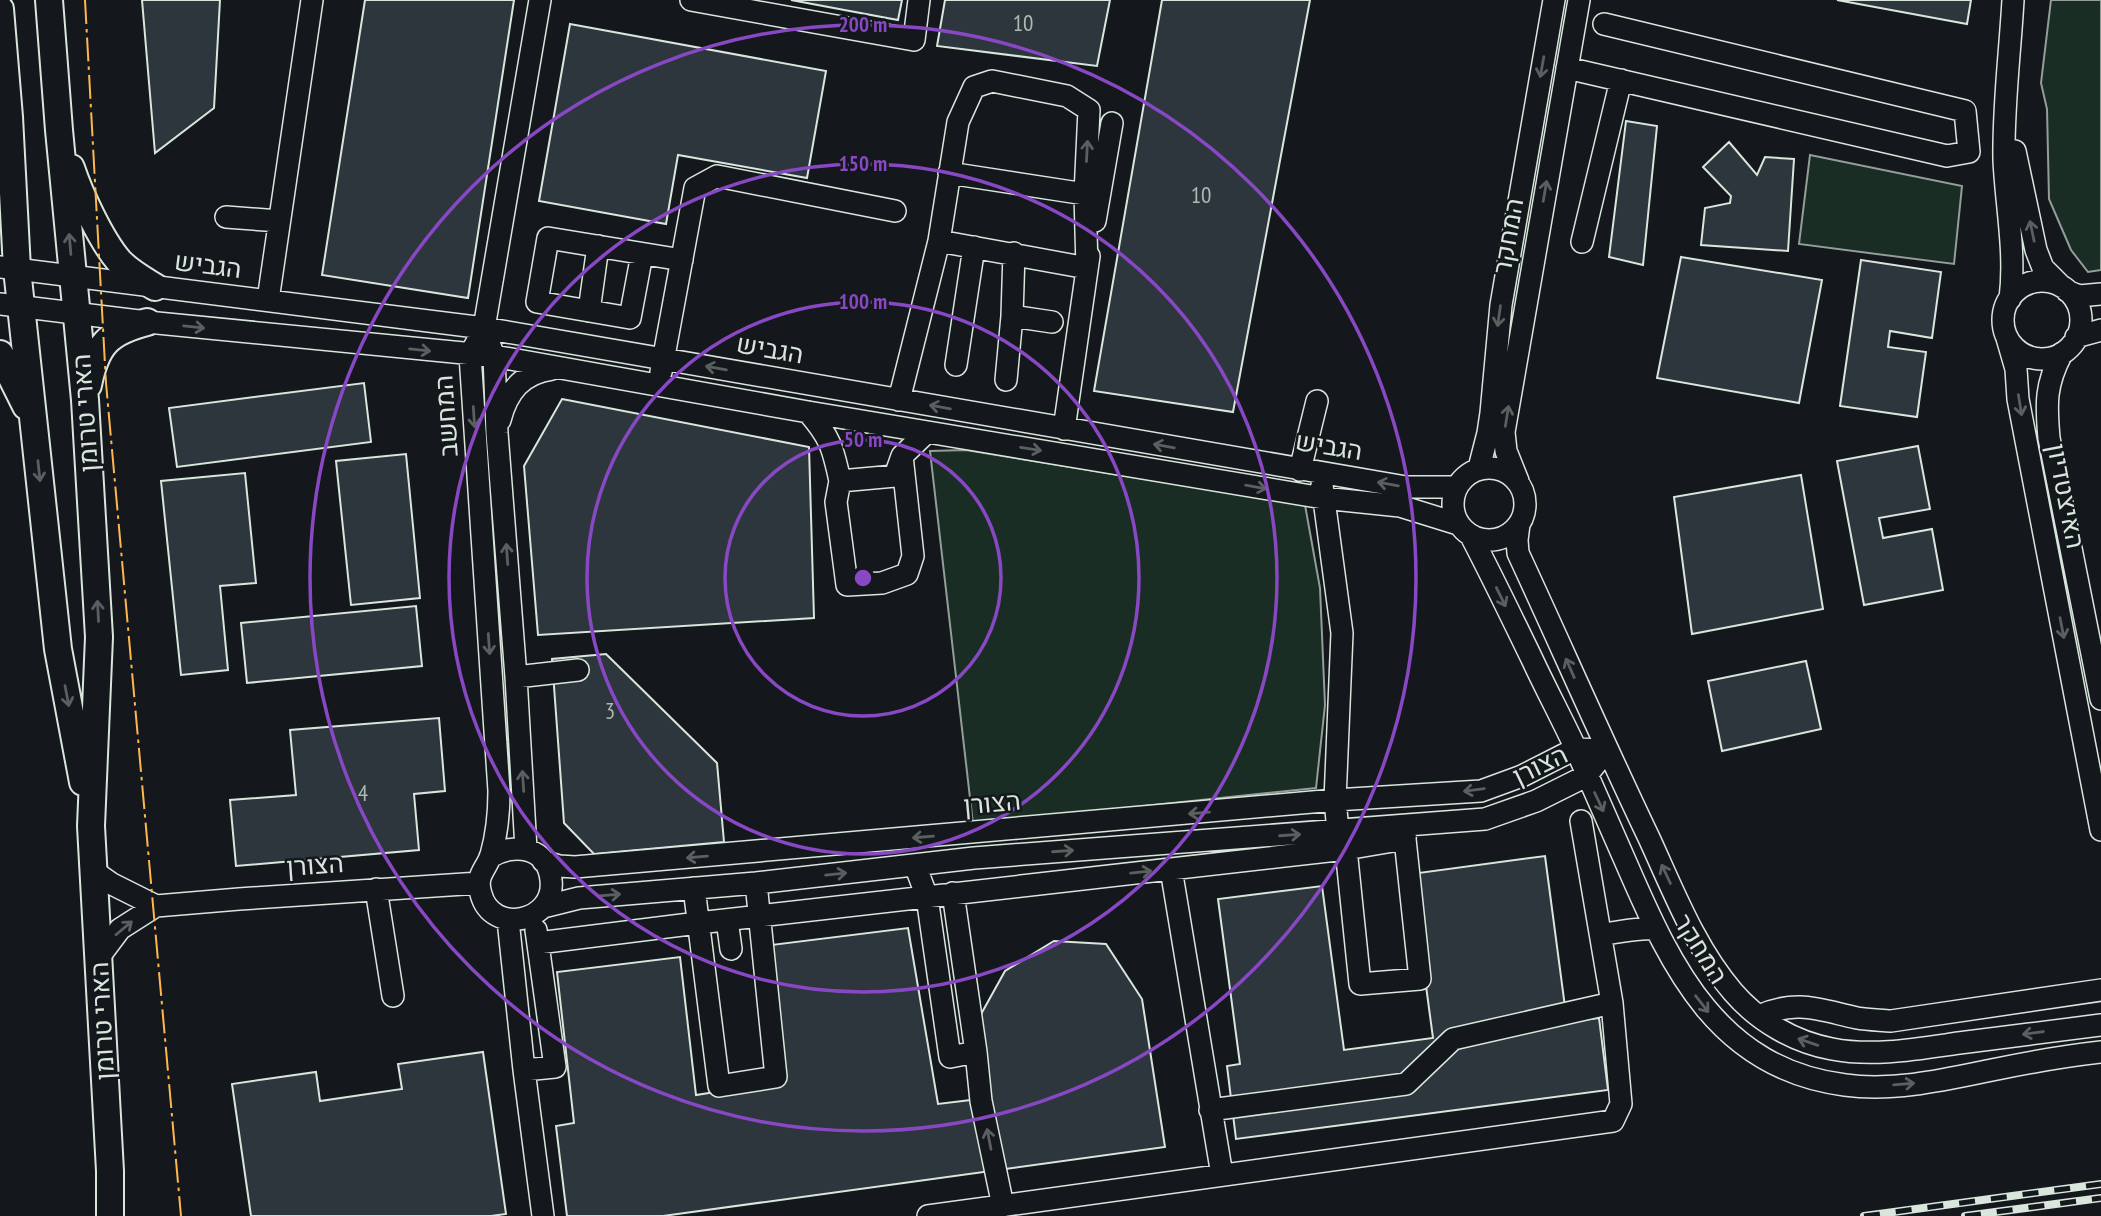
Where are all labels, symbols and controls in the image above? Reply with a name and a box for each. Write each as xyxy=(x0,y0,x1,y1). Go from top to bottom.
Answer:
house number: 10 xyxy=(1013,8,1033,37)
text: 200 m xyxy=(839,11,887,38)
one-way arrow xyxy=(1535,55,1548,78)
one-way arrow xyxy=(1081,140,1094,162)
text: 150 m xyxy=(839,150,887,177)
house number: 10 xyxy=(1191,180,1211,209)
one-way arrow xyxy=(1539,181,1552,203)
street label: המחקר xyxy=(1485,195,1530,276)
one-way arrow xyxy=(2024,220,2038,243)
one-way arrow xyxy=(63,234,76,256)
street label: הגביש xyxy=(173,244,244,285)
text: 100 m xyxy=(839,288,887,315)
one-way arrow xyxy=(1493,304,1506,326)
one-way arrow xyxy=(182,321,204,334)
street label: הגביש xyxy=(734,326,806,371)
one-way arrow xyxy=(408,343,431,356)
street label: הארי טרומן xyxy=(64,353,105,473)
one-way arrow xyxy=(705,361,728,375)
street label: המחשב xyxy=(426,374,465,458)
one-way arrow xyxy=(2014,393,2027,416)
one-way arrow xyxy=(929,400,952,413)
one-way arrow xyxy=(1501,405,1514,428)
one-way arrow xyxy=(468,406,481,428)
street label: הגביש xyxy=(1293,424,1365,467)
text: 50 m xyxy=(844,426,882,453)
one-way arrow xyxy=(1153,439,1176,452)
street label: האיצטדיון xyxy=(2040,440,2093,551)
one-way arrow xyxy=(1019,443,1042,456)
one-way arrow xyxy=(33,459,46,482)
one-way arrow xyxy=(1377,477,1400,490)
one-way arrow xyxy=(1244,481,1266,494)
one-way arrow xyxy=(500,543,513,566)
centre of rings xyxy=(851,566,875,590)
one-way arrow xyxy=(1495,586,1509,607)
one-way arrow xyxy=(91,600,104,623)
one-way arrow xyxy=(2056,617,2070,639)
one-way arrow xyxy=(483,633,496,655)
one-way arrow xyxy=(1563,658,1576,679)
one-way arrow xyxy=(61,684,74,707)
house number: 3 xyxy=(605,696,615,725)
street label: הצורן xyxy=(1507,737,1573,792)
one-way arrow xyxy=(516,770,529,793)
house number: 4 xyxy=(358,778,368,807)
street label: הצורן xyxy=(962,784,1022,821)
one-way arrow xyxy=(1463,784,1486,797)
one-way arrow xyxy=(1593,791,1606,813)
one-way arrow xyxy=(1188,806,1211,819)
one-way arrow xyxy=(1278,828,1300,841)
one-way arrow xyxy=(912,831,935,844)
one-way arrow xyxy=(1051,845,1074,858)
street label: הצורן xyxy=(285,846,345,883)
one-way arrow xyxy=(686,851,708,864)
one-way arrow xyxy=(1659,864,1672,885)
one-way arrow xyxy=(1129,865,1152,878)
one-way arrow xyxy=(825,867,847,880)
one-way arrow xyxy=(598,888,621,901)
street label: המחקר xyxy=(1667,908,1736,990)
one-way arrow xyxy=(115,920,133,936)
street label: הארי טרומן xyxy=(82,961,121,1081)
one-way arrow xyxy=(1695,994,1710,1013)
one-way arrow xyxy=(2022,1027,2045,1040)
one-way arrow xyxy=(1798,1035,1820,1047)
one-way arrow xyxy=(1892,1077,1914,1090)
one-way arrow xyxy=(982,1128,995,1151)

